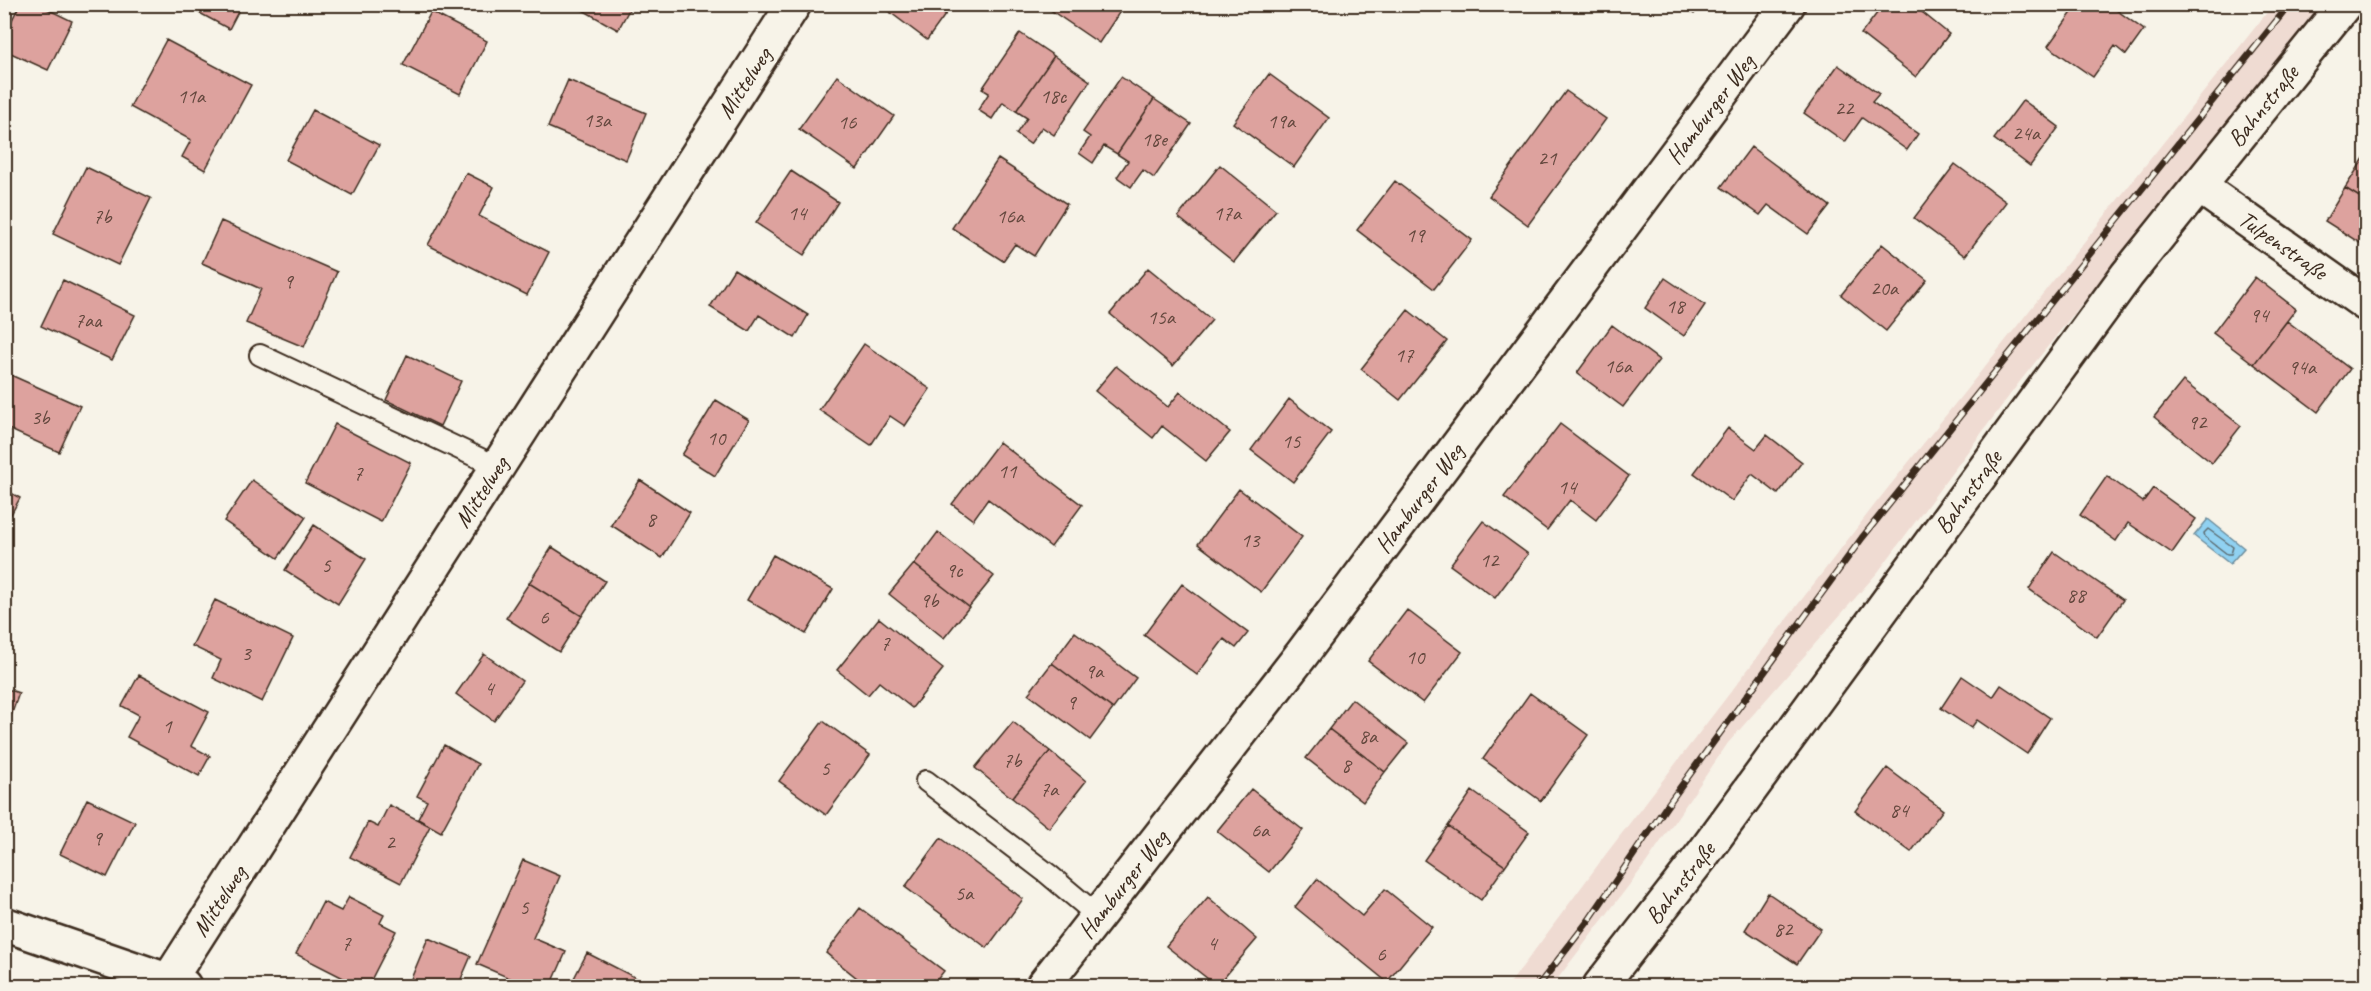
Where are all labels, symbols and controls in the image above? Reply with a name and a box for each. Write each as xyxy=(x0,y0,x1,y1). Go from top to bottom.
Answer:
street label: Mittelweg xyxy=(710,40,779,124)
street label: Hamburger Weg xyxy=(1659,47,1762,170)
street label: Bahnstraße xyxy=(2221,57,2306,153)
house number: 11a xyxy=(177,83,207,109)
house number: 18c xyxy=(1040,83,1068,109)
house number: 22 xyxy=(1835,95,1855,121)
house number: 13a xyxy=(583,107,613,133)
house number: 19a xyxy=(1267,108,1297,134)
house number: 16 xyxy=(838,109,857,135)
house number: 24a xyxy=(2012,120,2042,146)
house number: 18e xyxy=(1141,126,1169,152)
house number: 21 xyxy=(1538,145,1558,171)
house number: 14 xyxy=(788,200,809,226)
house number: 17a xyxy=(1213,200,1243,226)
house number: 7b xyxy=(93,203,113,229)
house number: 16a xyxy=(996,203,1026,229)
street label: Tulpenstraße xyxy=(2233,204,2335,288)
house number: 19 xyxy=(1406,222,1426,248)
house number: 9 xyxy=(283,268,294,294)
house number: 20a xyxy=(1870,275,1900,301)
house number: 18 xyxy=(1666,293,1687,319)
house number: 94 xyxy=(2250,302,2271,328)
house number: 15a xyxy=(1147,304,1177,330)
house number: 7aa xyxy=(74,307,103,333)
house number: 17 xyxy=(1395,342,1415,368)
house number: 16a xyxy=(1604,353,1634,379)
house number: 94a xyxy=(2288,354,2318,380)
house number: 3b xyxy=(31,404,51,430)
house number: 92 xyxy=(2188,409,2208,435)
house number: 10 xyxy=(707,425,727,451)
house number: 15 xyxy=(1282,428,1302,454)
street label: Hamburger Weg xyxy=(1368,436,1471,559)
street label: Bahnstraße xyxy=(1927,442,2010,540)
street label: Mittelweg xyxy=(447,449,516,533)
house number: 11 xyxy=(998,458,1018,484)
house number: 7 xyxy=(353,460,364,486)
house number: 14 xyxy=(1558,474,1579,500)
house number: 8 xyxy=(646,506,658,532)
house number: 13 xyxy=(1241,527,1261,553)
house number: 12 xyxy=(1480,547,1500,573)
house number: 5 xyxy=(321,552,332,578)
house number: 9c xyxy=(946,557,964,583)
house number: 88 xyxy=(2067,582,2088,608)
house number: 9b xyxy=(920,587,940,613)
house number: 6 xyxy=(539,604,549,630)
house number: 7 xyxy=(880,630,891,656)
house number: 3 xyxy=(241,640,252,666)
house number: 10 xyxy=(1406,644,1426,670)
house number: 9a xyxy=(1085,658,1105,684)
house number: 4 xyxy=(484,675,496,701)
house number: 9 xyxy=(1066,689,1077,715)
house number: 1 xyxy=(162,713,173,739)
house number: 8a xyxy=(1359,723,1379,749)
house number: 7b xyxy=(1003,747,1023,773)
house number: 8 xyxy=(1341,752,1353,778)
house number: 5 xyxy=(820,755,831,781)
house number: 7a xyxy=(1040,776,1060,802)
house number: 84 xyxy=(1890,797,1911,823)
house number: 6a xyxy=(1251,817,1271,843)
street label: Hamburger Weg xyxy=(1071,822,1176,944)
house number: 9 xyxy=(92,825,103,851)
house number: 2 xyxy=(385,829,396,855)
street label: Bahnstraße xyxy=(1638,834,1723,930)
street label: Mittelweg xyxy=(185,858,254,942)
house number: 5a xyxy=(955,880,975,906)
house number: 5 xyxy=(519,894,530,920)
house number: 82 xyxy=(1774,916,1794,942)
house number: 7 xyxy=(341,930,352,956)
house number: 4 xyxy=(1207,930,1219,956)
house number: 6 xyxy=(1376,941,1386,967)

